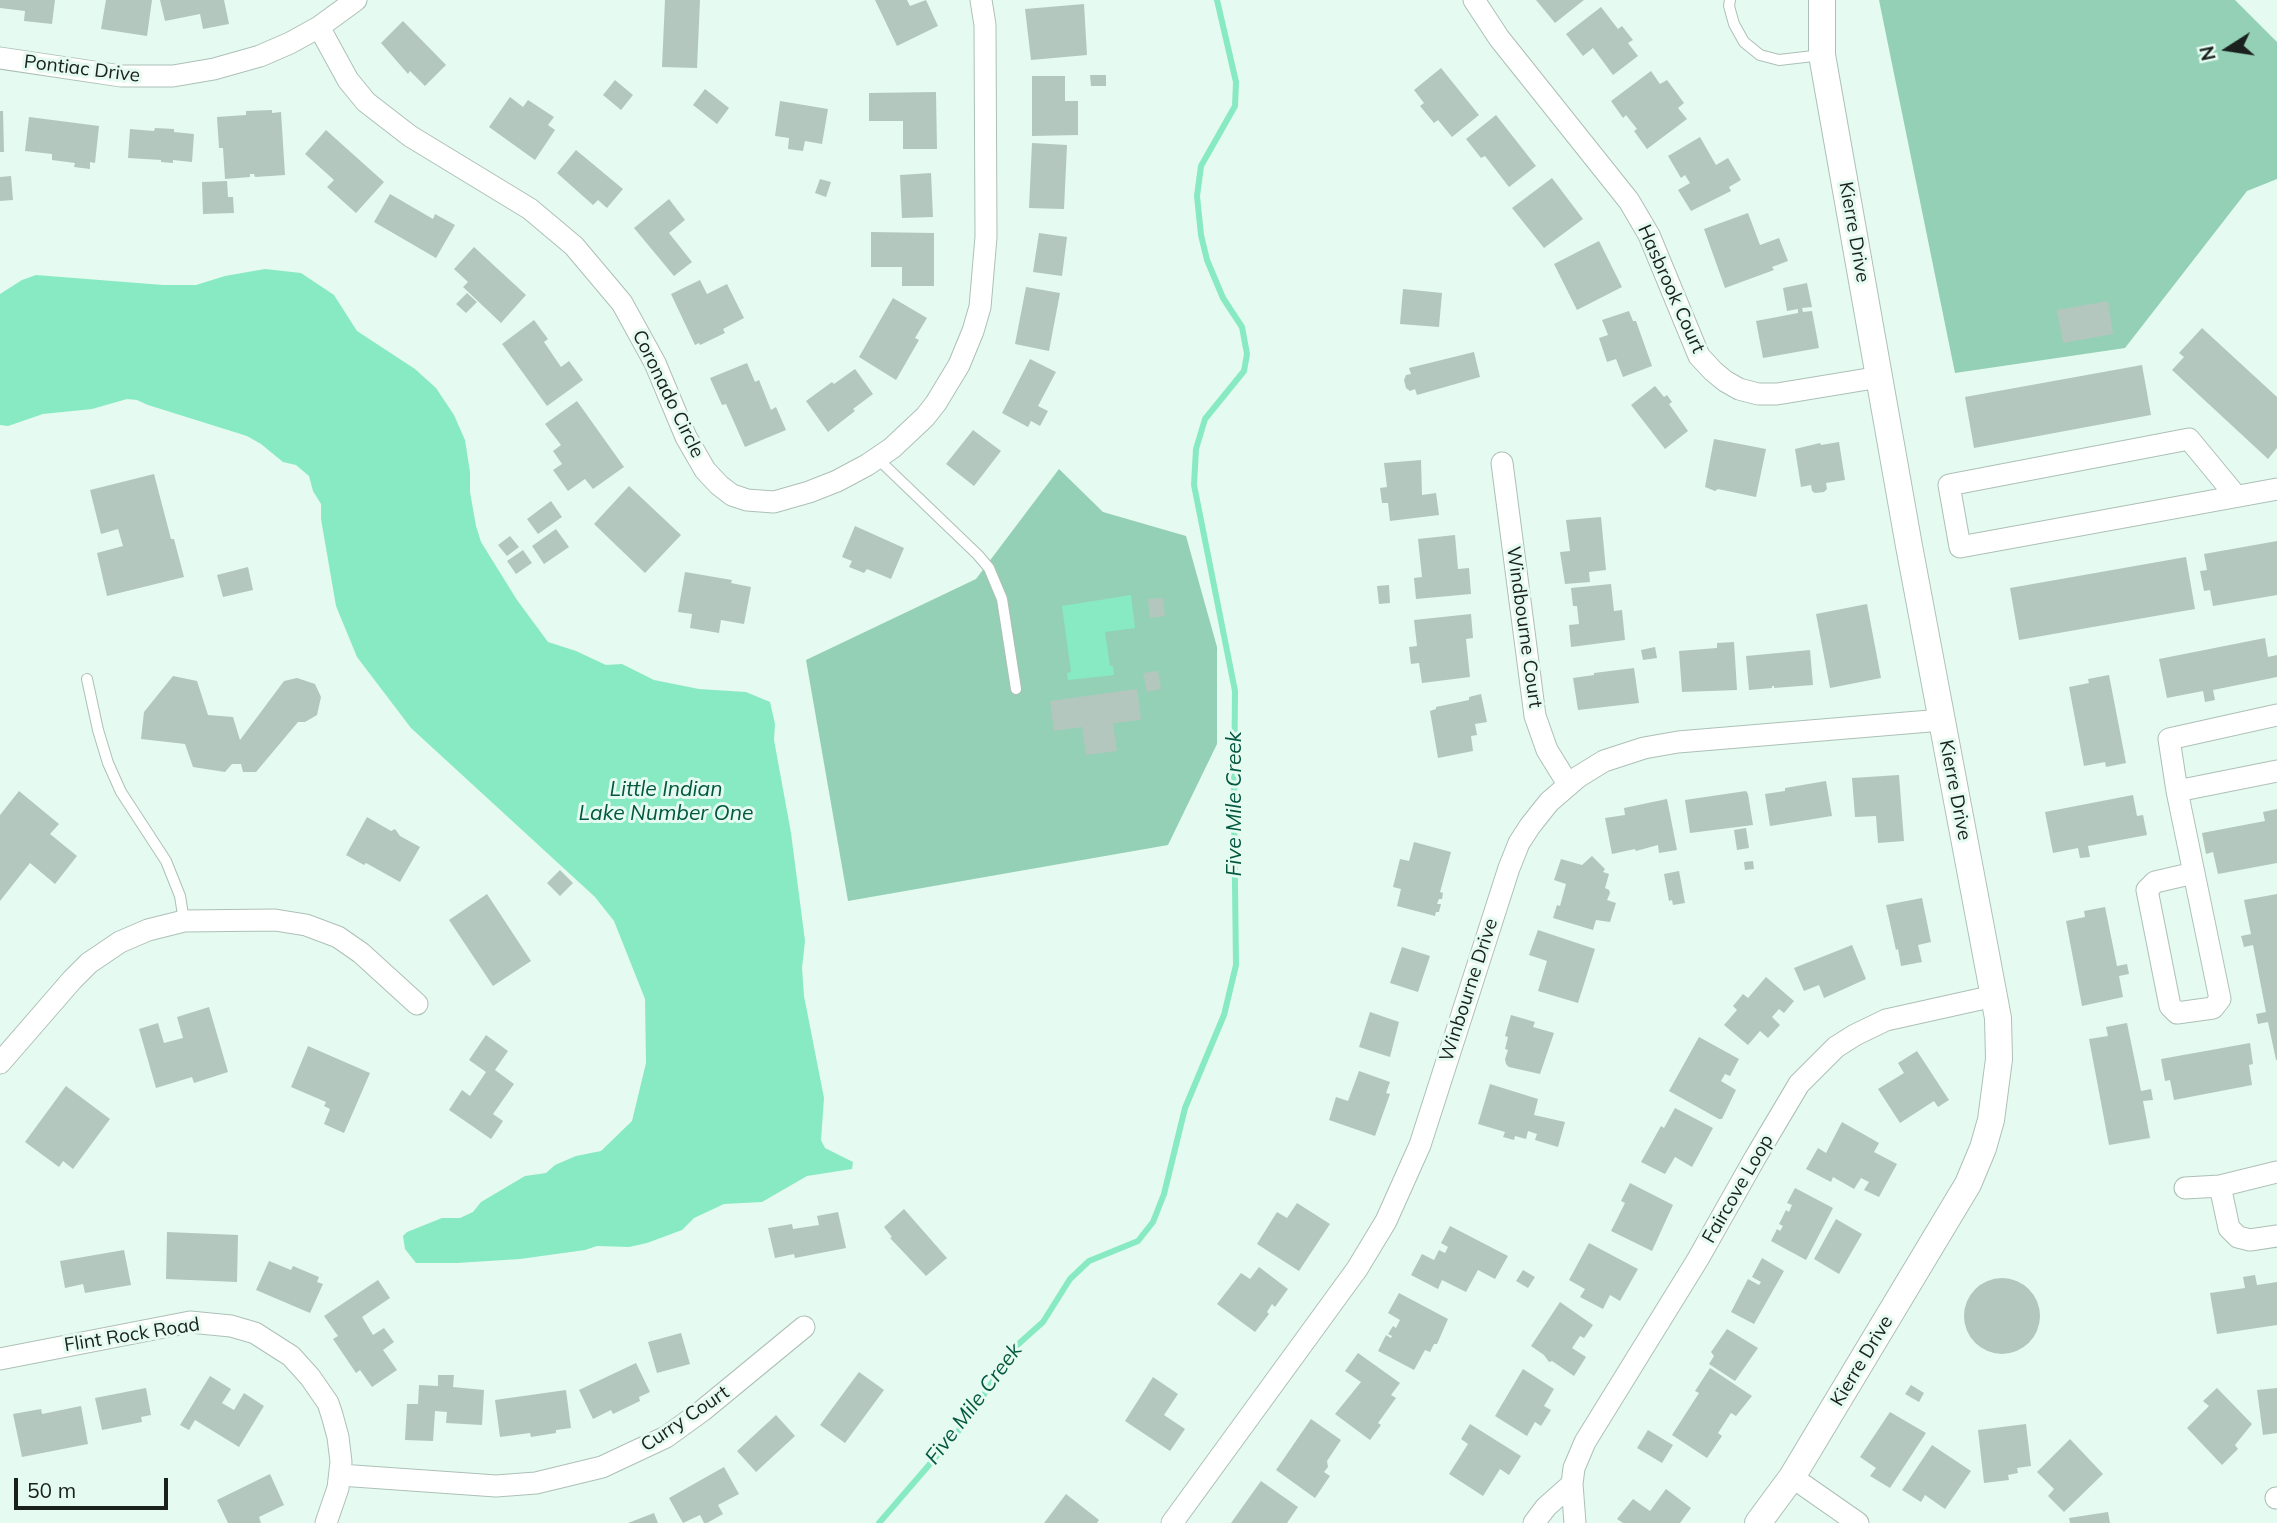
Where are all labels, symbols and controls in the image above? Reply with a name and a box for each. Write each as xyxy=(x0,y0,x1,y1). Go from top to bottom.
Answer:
north arrow xyxy=(2193,14,2263,84)
text: N xyxy=(2194,44,2221,63)
street label: Pontiac Drive xyxy=(23,51,141,87)
street label: Kierre Drive xyxy=(1834,180,1874,284)
street label: Hasbrook Court xyxy=(1632,221,1710,357)
street label: Coronado Circle xyxy=(627,326,709,462)
street label: Windbourne Court xyxy=(1501,545,1547,709)
water label: Five Mile Creek xyxy=(1222,731,1248,877)
street label: Kierre Drive xyxy=(1934,738,1976,842)
water label: Little Indian Lake Number One xyxy=(579,777,753,827)
street label: Winbourne Drive xyxy=(1435,916,1503,1064)
street label: Faircove Loop xyxy=(1698,1131,1778,1247)
street label: Kierre Drive xyxy=(1826,1312,1898,1410)
street label: Flint Rock Road xyxy=(63,1313,201,1357)
water label: Five Mile Creek xyxy=(920,1338,1028,1470)
street label: Curry Court xyxy=(637,1381,733,1457)
scale bar xyxy=(18,1464,172,1508)
text: 50 m xyxy=(27,1477,76,1503)

